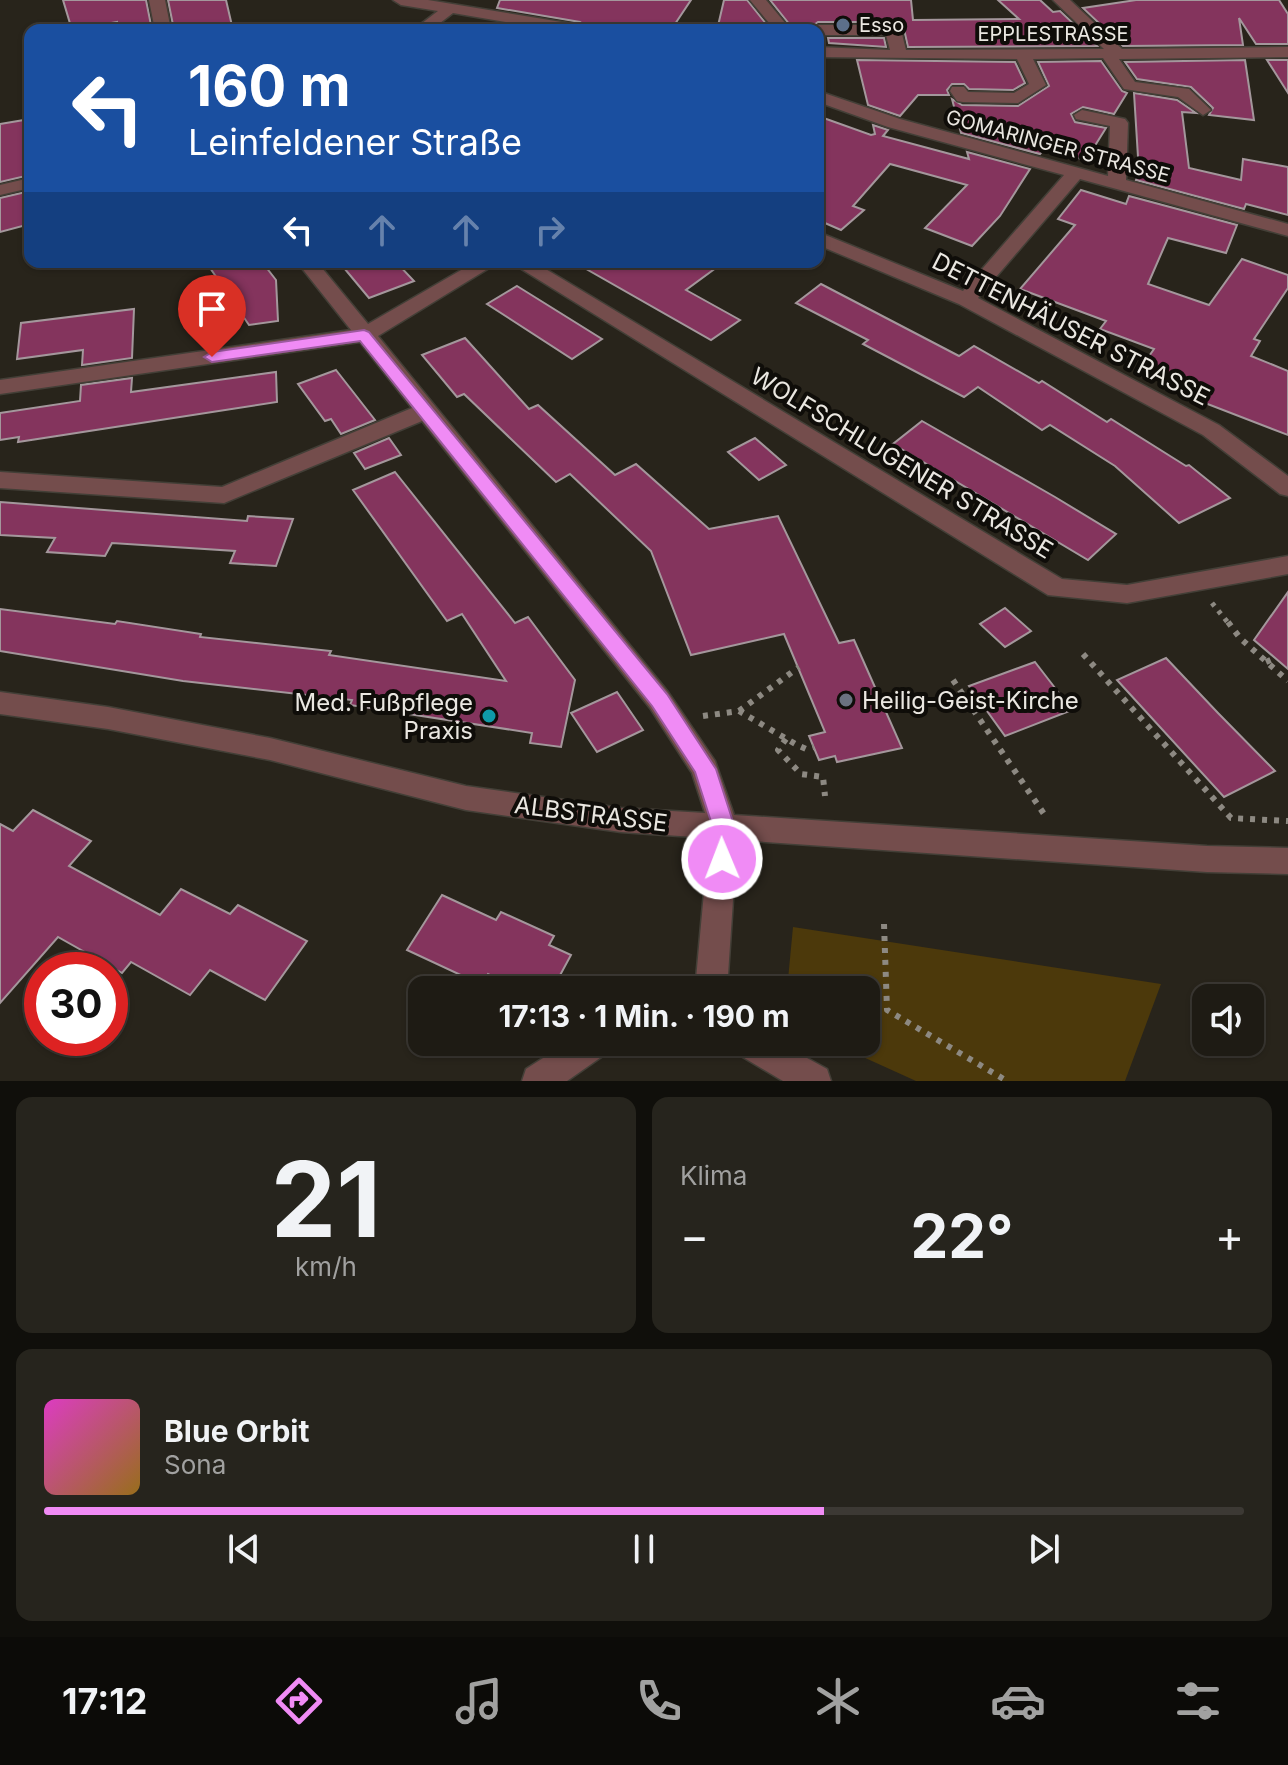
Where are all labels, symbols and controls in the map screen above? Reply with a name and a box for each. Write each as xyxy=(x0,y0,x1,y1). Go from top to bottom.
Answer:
place label: Esso xyxy=(859,13,904,37)
marker: Esso xyxy=(834,16,852,34)
street label: EPPLESTRASSE xyxy=(978,22,1129,46)
text: 160 m xyxy=(188,52,351,120)
icon: left xyxy=(56,56,160,160)
street label: GOMARINGER STRASSE xyxy=(943,105,1173,187)
text: Leinfeldener Straße xyxy=(188,120,522,164)
icon: left xyxy=(276,208,320,252)
icon: ahead xyxy=(360,208,404,252)
icon: ahead xyxy=(444,208,488,252)
icon: right xyxy=(528,208,572,252)
street label: DETTENHÄUSER STRASSE xyxy=(928,246,1214,412)
pin xyxy=(178,275,246,357)
icon: arrive xyxy=(190,287,234,331)
street label: WOLFSCHLUGENER STRASSE xyxy=(746,361,1058,565)
place label: Heilig-Geist-Kirche xyxy=(862,686,1079,715)
place label: Med. Fußpflege Praxis xyxy=(295,688,473,745)
marker: Heilig-Geist-Kirche xyxy=(837,691,855,709)
marker: Med. Fußpflege Praxis xyxy=(480,707,498,725)
street label: ALBSTRASSE xyxy=(513,790,669,838)
position arrow xyxy=(680,817,764,901)
speed limit sign: 30 xyxy=(24,952,128,1056)
map controls xyxy=(1192,984,1264,1056)
button: sound xyxy=(1192,984,1264,1056)
text: 17:13 · 1 Min. · 190 m xyxy=(498,998,790,1034)
text: 21 xyxy=(271,1136,381,1262)
text: Klima xyxy=(680,1160,747,1191)
text: 22° xyxy=(910,1200,1014,1272)
text: − xyxy=(680,1209,709,1263)
text: + xyxy=(1215,1209,1244,1263)
text: km/h xyxy=(295,1251,357,1282)
text: Blue Orbit xyxy=(164,1413,309,1449)
text: Sona xyxy=(164,1449,226,1480)
icon: previous xyxy=(222,1527,266,1571)
icon: pause xyxy=(622,1527,666,1571)
icon: next xyxy=(1022,1527,1066,1571)
icon: directions xyxy=(271,1673,327,1729)
icon: music xyxy=(451,1673,507,1729)
icon: phone xyxy=(631,1673,687,1729)
icon: climate xyxy=(810,1673,866,1729)
icon: car xyxy=(990,1673,1046,1729)
icon: filters xyxy=(1170,1673,1226,1729)
text: 17:12 xyxy=(62,1679,147,1723)

